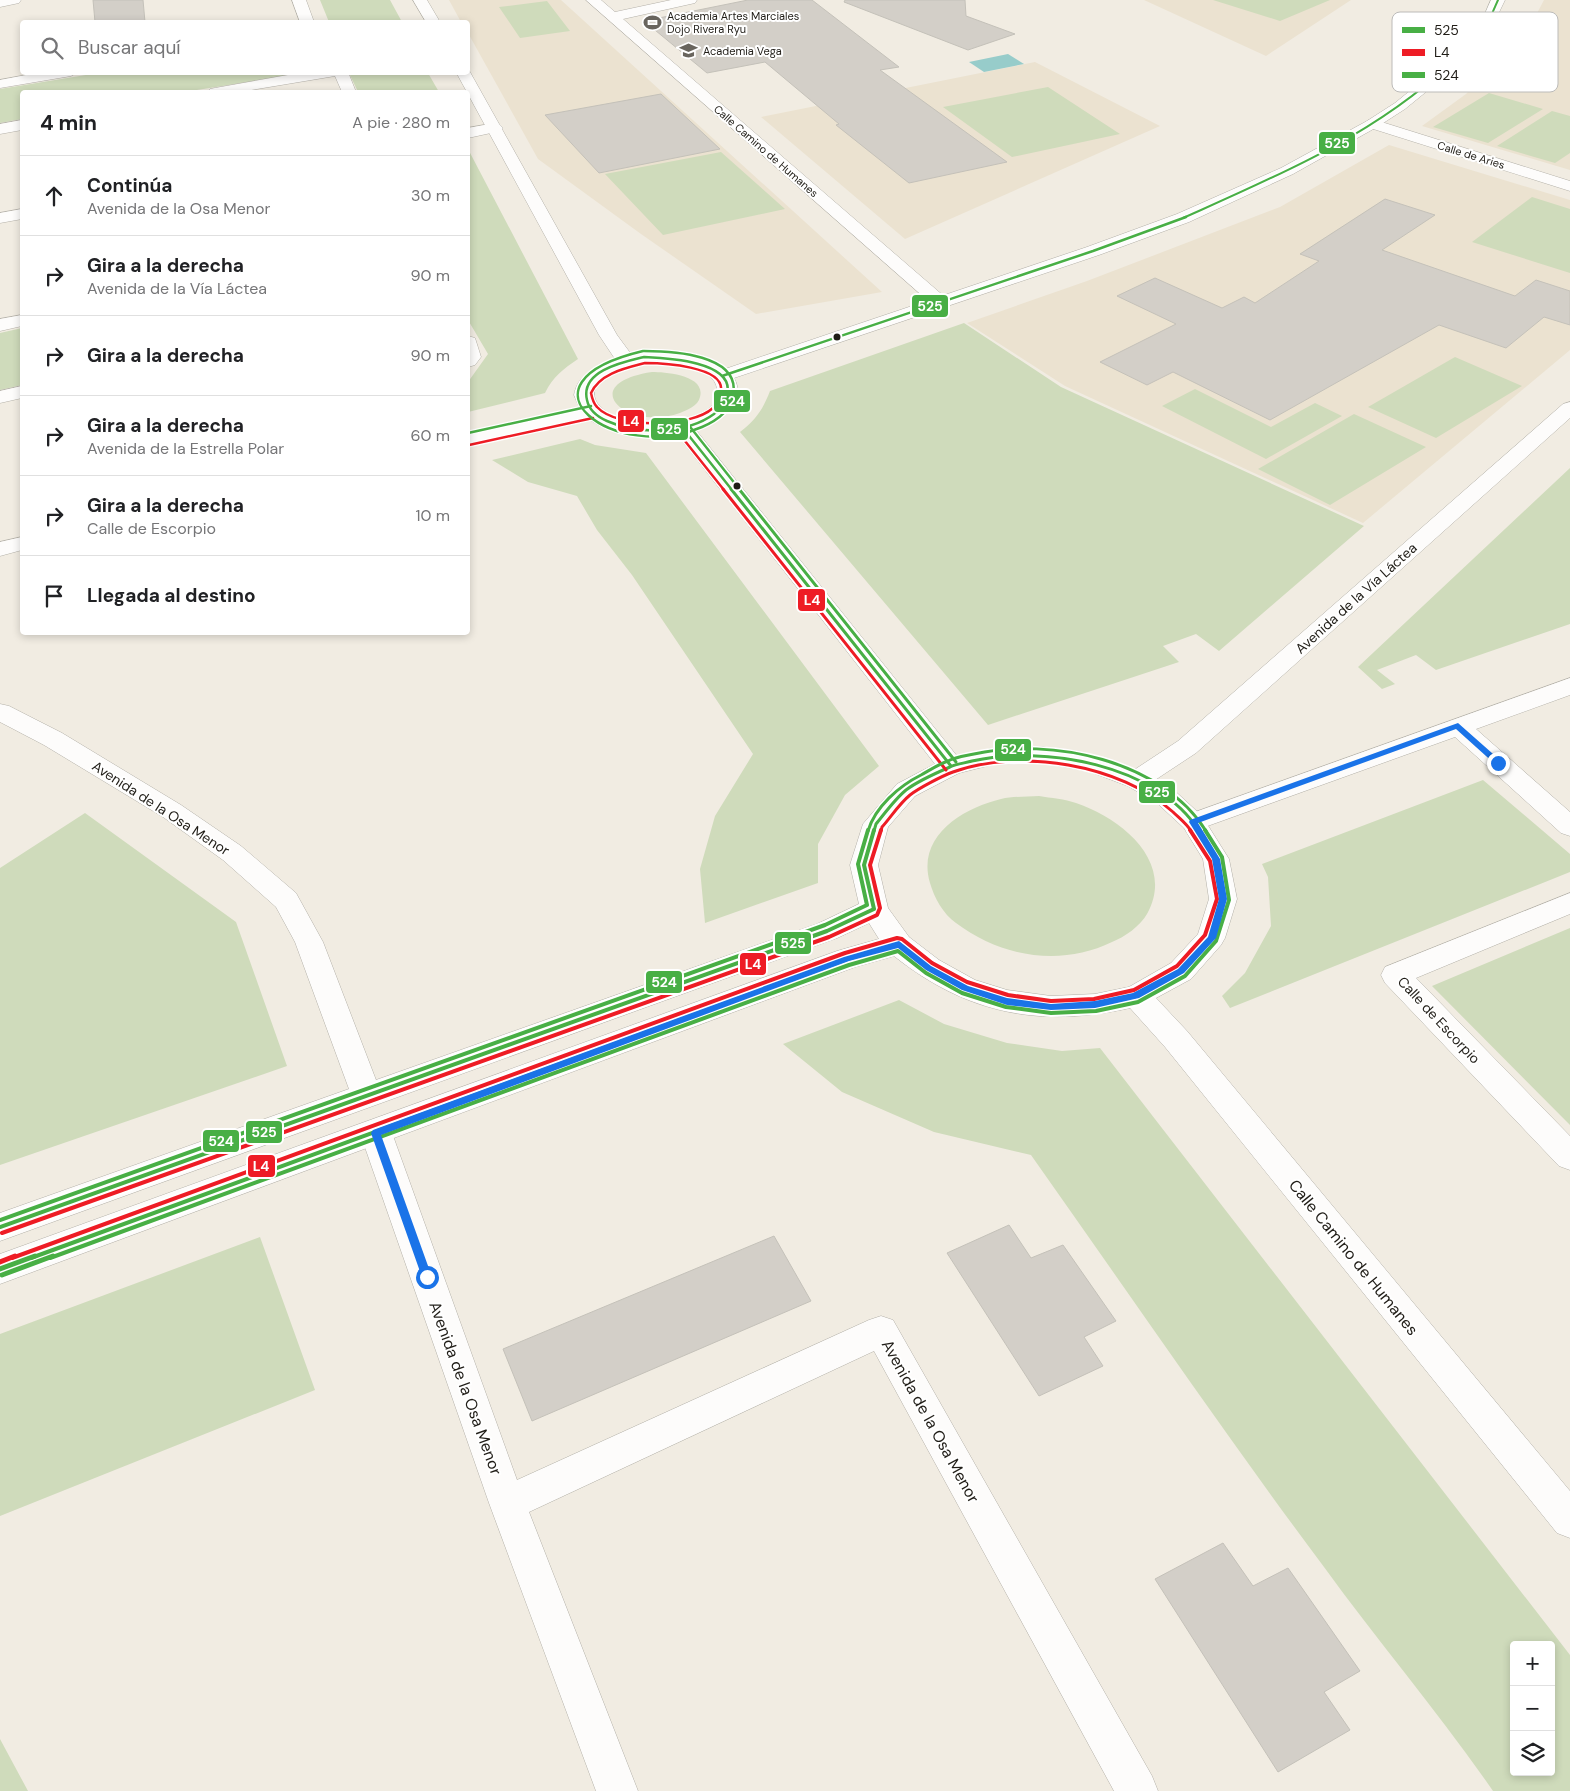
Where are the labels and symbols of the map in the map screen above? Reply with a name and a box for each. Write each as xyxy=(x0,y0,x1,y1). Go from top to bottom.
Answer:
place label: Academia Artes Marciales Dojo Rivera Ryu xyxy=(667,9,799,36)
sports icon: Academia Artes Marciales Dojo Rivera Ryu xyxy=(643,12,663,32)
legend xyxy=(1392,12,1558,92)
text: 525 xyxy=(1434,21,1459,39)
school or university icon: Academia Vega xyxy=(679,41,699,61)
text: L4 xyxy=(1434,43,1450,61)
place label: Academia Vega xyxy=(703,44,782,58)
text: 524 xyxy=(1434,66,1459,84)
street label: Calle Camino de Humanes xyxy=(711,102,821,200)
line badge: 525 xyxy=(1318,131,1356,155)
text: 525 xyxy=(1324,134,1350,152)
street label: Calle de Aries xyxy=(1436,138,1506,172)
line badge: 525 xyxy=(911,294,949,318)
text: 525 xyxy=(917,297,943,315)
unlabelled marker xyxy=(832,332,842,342)
line badge: 524 xyxy=(713,389,751,413)
text: 524 xyxy=(719,392,745,410)
line badge: L4 xyxy=(617,409,645,433)
text: L4 xyxy=(623,412,639,430)
line badge: 525 xyxy=(650,417,689,441)
text: 525 xyxy=(656,420,682,438)
unlabelled marker xyxy=(732,481,742,491)
street label: Avenida de la Vía Láctea xyxy=(1291,539,1421,657)
line badge: L4 xyxy=(797,588,826,612)
text: L4 xyxy=(804,591,820,609)
line badge: 524 xyxy=(994,738,1032,762)
text: 524 xyxy=(1000,740,1026,758)
route end xyxy=(1487,752,1510,775)
street label: Avenida de la Osa Menor xyxy=(89,757,233,859)
line badge: 525 xyxy=(1138,780,1176,804)
text: 525 xyxy=(1144,783,1170,801)
line badge: 525 xyxy=(774,931,812,955)
text: 525 xyxy=(780,934,806,952)
line badge: L4 xyxy=(739,952,767,976)
text: L4 xyxy=(745,955,761,973)
line badge: 524 xyxy=(645,970,683,994)
text: 524 xyxy=(651,973,677,991)
street label: Calle de Escorpio xyxy=(1394,973,1484,1067)
line badge: 525 xyxy=(245,1120,283,1144)
text: 525 xyxy=(251,1123,277,1141)
line badge: 524 xyxy=(202,1129,240,1153)
text: 524 xyxy=(208,1132,234,1150)
line badge: L4 xyxy=(247,1154,276,1178)
text: L4 xyxy=(253,1157,269,1175)
street label: Calle Camino de Humanes xyxy=(1284,1175,1423,1340)
route start xyxy=(416,1266,439,1289)
street label: Avenida de la Osa Menor xyxy=(424,1298,507,1478)
street label: Avenida de la Osa Menor xyxy=(877,1336,984,1507)

